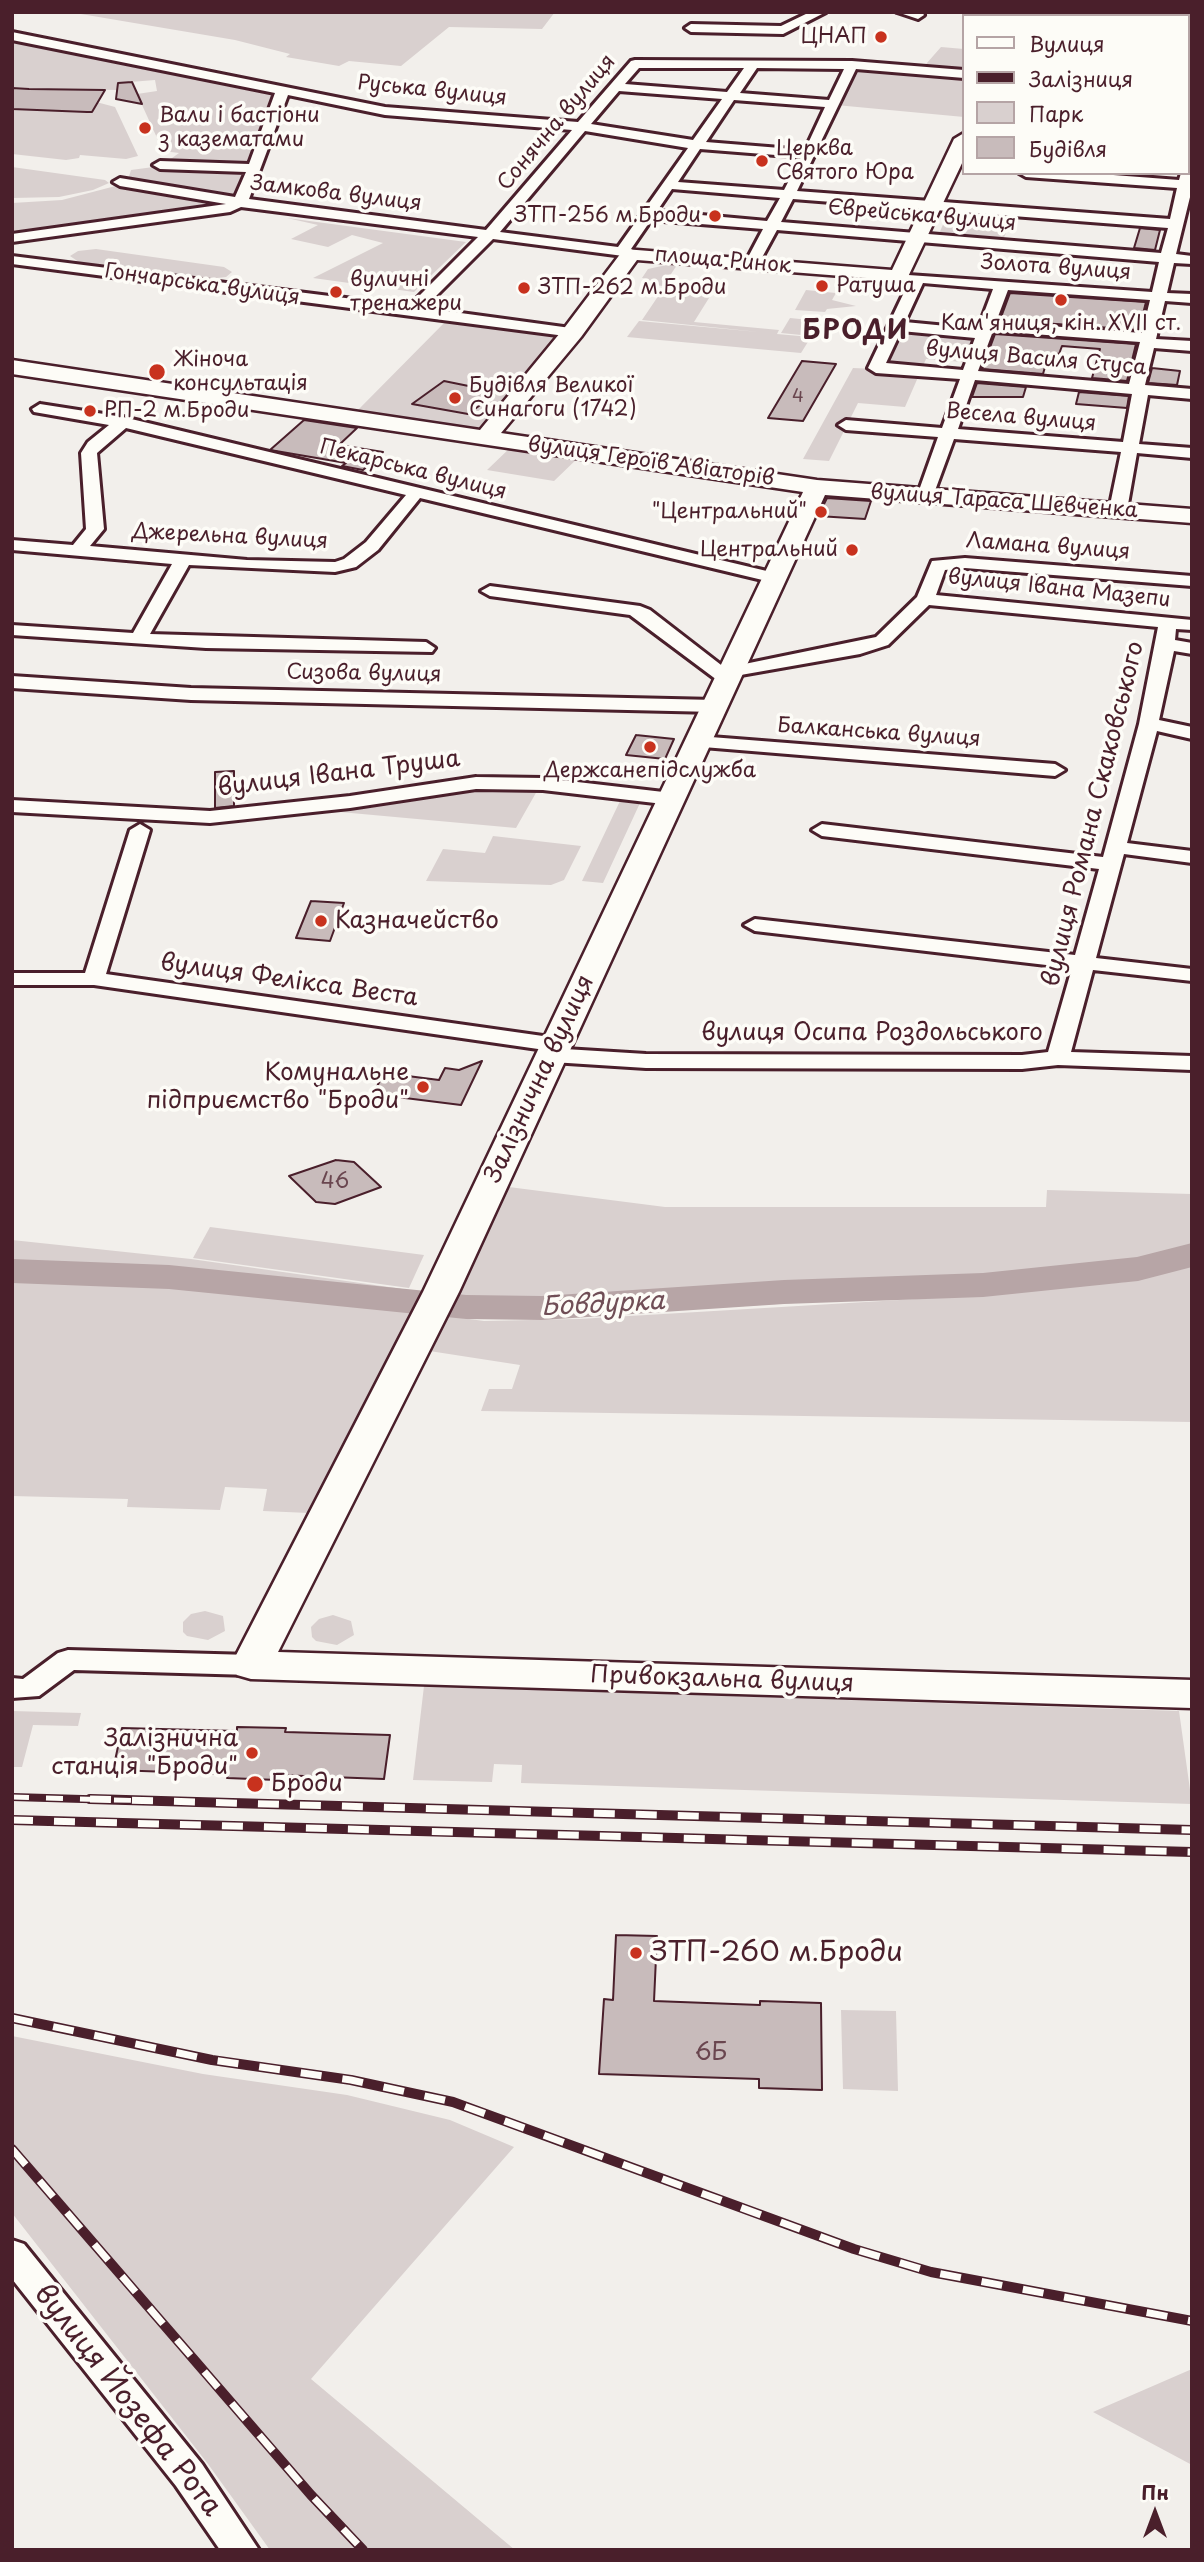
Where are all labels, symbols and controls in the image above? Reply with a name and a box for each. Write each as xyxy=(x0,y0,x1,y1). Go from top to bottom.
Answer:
legend xyxy=(962,14,1190,175)
place label: ЦНАП xyxy=(801,24,867,50)
text: Вулиця xyxy=(1029,27,1105,59)
marker: ЦНАП xyxy=(873,29,889,45)
street label: Сонячна вулиця xyxy=(493,50,621,196)
text: Залізниця xyxy=(1029,62,1133,94)
street label: Руська вулиця xyxy=(356,71,508,111)
text: Парк xyxy=(1029,97,1083,129)
place label: Вали і бастіони з казематами xyxy=(159,103,320,153)
marker: Вали і бастіони з казематами xyxy=(137,120,153,136)
text: Будівля xyxy=(1029,132,1107,164)
place label: Церква Святого Юра xyxy=(776,136,914,186)
marker: Церква Святого Юра xyxy=(754,153,770,169)
street label: Замкова вулиця xyxy=(249,171,423,217)
street label: Єврейська вулиця xyxy=(827,195,1017,237)
place label: ЗТП-256 м.Броди xyxy=(514,203,701,229)
marker: ЗТП-256 м.Броди xyxy=(707,208,723,224)
street label: площа Ринок xyxy=(654,242,792,280)
street label: Золота вулиця xyxy=(980,250,1132,286)
street label: Гончарська вулиця xyxy=(103,259,301,311)
place label: вуличні тренажери xyxy=(350,267,462,317)
place label: Ратуша xyxy=(836,273,916,299)
place label: ЗТП-262 м.Броди xyxy=(538,275,726,301)
marker: Ратуша xyxy=(814,278,830,294)
marker: ЗТП-262 м.Броди xyxy=(516,280,532,296)
marker: вуличні тренажери xyxy=(328,284,344,300)
marker: Кам'яниця, кін. XVII ст. xyxy=(1053,292,1069,308)
place label: Кам'яниця, кін. XVII ст. xyxy=(941,311,1181,337)
district label: БРОДИ xyxy=(804,316,908,348)
street label: вулиця Василя Стуса xyxy=(925,337,1147,381)
place label: Жіноча консультація xyxy=(173,347,308,397)
marker: Жіноча консультація xyxy=(147,362,167,382)
place label: Будівля Великої Синагоги (1742) xyxy=(469,373,637,423)
house number: 4 xyxy=(792,386,804,408)
marker: Будівля Великої Синагоги (1742) xyxy=(447,390,463,406)
place label: РП-2 м.Броди xyxy=(104,398,249,424)
street label: Весела вулиця xyxy=(945,399,1097,437)
marker: РП-2 м.Броди xyxy=(82,403,98,419)
street label: вулиця Героїв Авіаторів xyxy=(526,432,776,492)
street label: Пекарська вулиця xyxy=(317,435,509,505)
street label: вулиця Тараса Шевченка xyxy=(869,480,1139,524)
place label: "Центральний" xyxy=(652,499,807,525)
marker: "Центральний" xyxy=(813,504,829,520)
street label: Джерельна вулиця xyxy=(131,519,329,555)
street label: Ламана вулиця xyxy=(965,529,1131,565)
place label: Центральний xyxy=(700,537,838,563)
marker: Центральний xyxy=(844,542,860,558)
street label: вулиця Івана Мазепи xyxy=(947,565,1171,613)
street label: вулиця Романа Скаковського xyxy=(1037,638,1151,990)
street label: Сизова вулиця xyxy=(286,660,442,688)
street label: Балканська вулиця xyxy=(777,713,981,753)
marker: Держсанепідслужба xyxy=(642,739,658,755)
street label: вулиця Івана Труша xyxy=(216,745,462,803)
place label: Держсанепідслужба xyxy=(544,758,756,784)
place label: Казначейство xyxy=(335,907,499,935)
marker: Казначейство xyxy=(313,913,329,929)
street label: вулиця Фелікса Веста xyxy=(158,949,420,1013)
street label: Залізнична вулиця xyxy=(479,971,601,1187)
street label: вулиця Осипа Роздольського xyxy=(701,1019,1043,1047)
place label: Комунальне підприємство "Броди" xyxy=(147,1059,409,1115)
marker: Комунальне підприємство "Броди" xyxy=(415,1079,431,1095)
house number: 46 xyxy=(321,1169,349,1195)
water label: Бовдурка xyxy=(541,1286,665,1324)
street label: Привокзальна вулиця xyxy=(590,1661,854,1699)
place label: Залізнична станція "Броди" xyxy=(51,1725,238,1781)
marker: Залізнична станція "Броди" xyxy=(244,1745,260,1761)
place label: Броди xyxy=(271,1770,343,1798)
marker: Броди xyxy=(245,1774,265,1794)
place label: ЗТП-260 м.Броди xyxy=(650,1936,903,1970)
marker: ЗТП-260 м.Броди xyxy=(628,1945,644,1961)
house number: 6Б xyxy=(695,2039,727,2067)
street label: вулиця Йозефа Рота xyxy=(26,2278,228,2524)
north arrow xyxy=(1120,2478,1190,2548)
text: Пн xyxy=(1141,2478,1169,2506)

